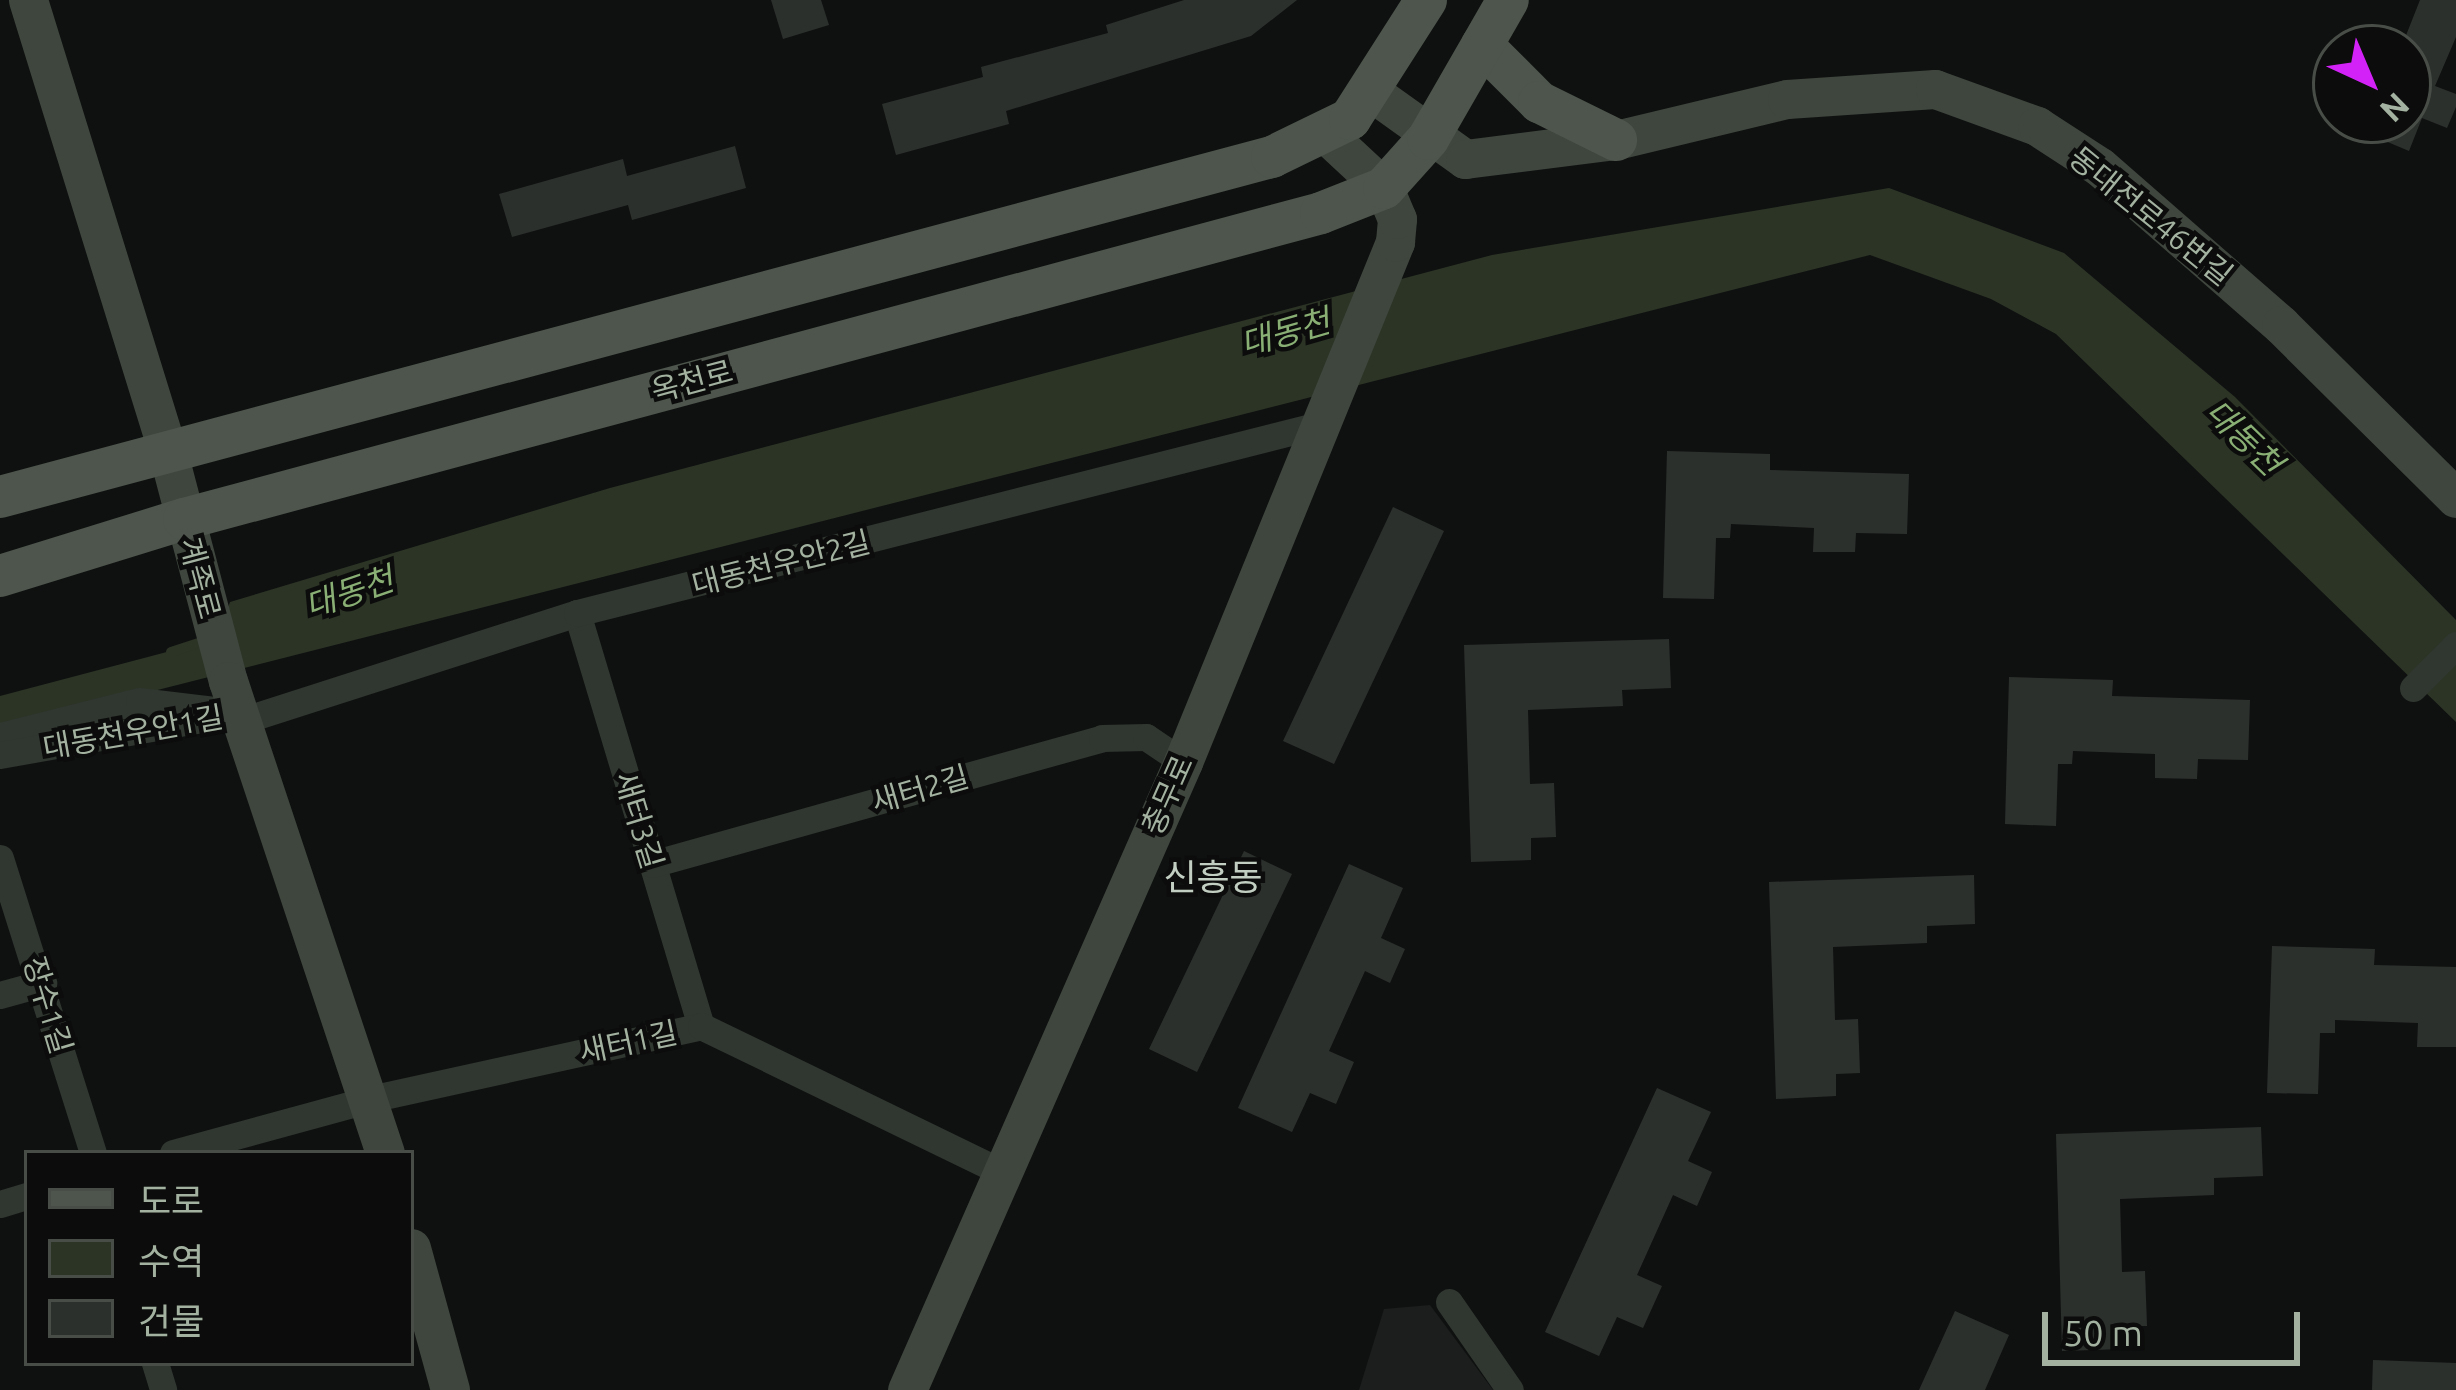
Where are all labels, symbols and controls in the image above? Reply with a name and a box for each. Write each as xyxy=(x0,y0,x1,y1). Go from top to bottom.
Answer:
north arrow xyxy=(2312,24,2432,144)
text: N xyxy=(2374,86,2417,130)
street label: 동대전로46번길 xyxy=(2062,139,2240,293)
water label: 대동천 xyxy=(1236,300,1334,364)
street label: 옥천로 xyxy=(647,353,737,409)
water label: 대동천 xyxy=(2197,391,2291,483)
street label: 대동천우안2길 xyxy=(688,523,874,603)
street label: 계족로 xyxy=(172,533,228,623)
water label: 대동천 xyxy=(299,558,399,626)
street label: 대동천우안1길 xyxy=(40,698,226,766)
street label: 충무로 xyxy=(1134,750,1200,840)
street label: 새터2길 xyxy=(867,758,973,820)
street label: 새터3길 xyxy=(607,767,671,873)
district label: 신흥동 xyxy=(1163,855,1263,899)
street label: 장수1길 xyxy=(16,952,80,1058)
street label: 새터1길 xyxy=(575,1014,681,1070)
legend xyxy=(24,1150,414,1366)
text: 도로 xyxy=(138,1180,204,1221)
text: 수역 xyxy=(138,1240,204,1281)
scale bar xyxy=(2048,1288,2306,1362)
text: 건물 xyxy=(138,1300,204,1341)
text: 50 m xyxy=(2063,1312,2143,1353)

